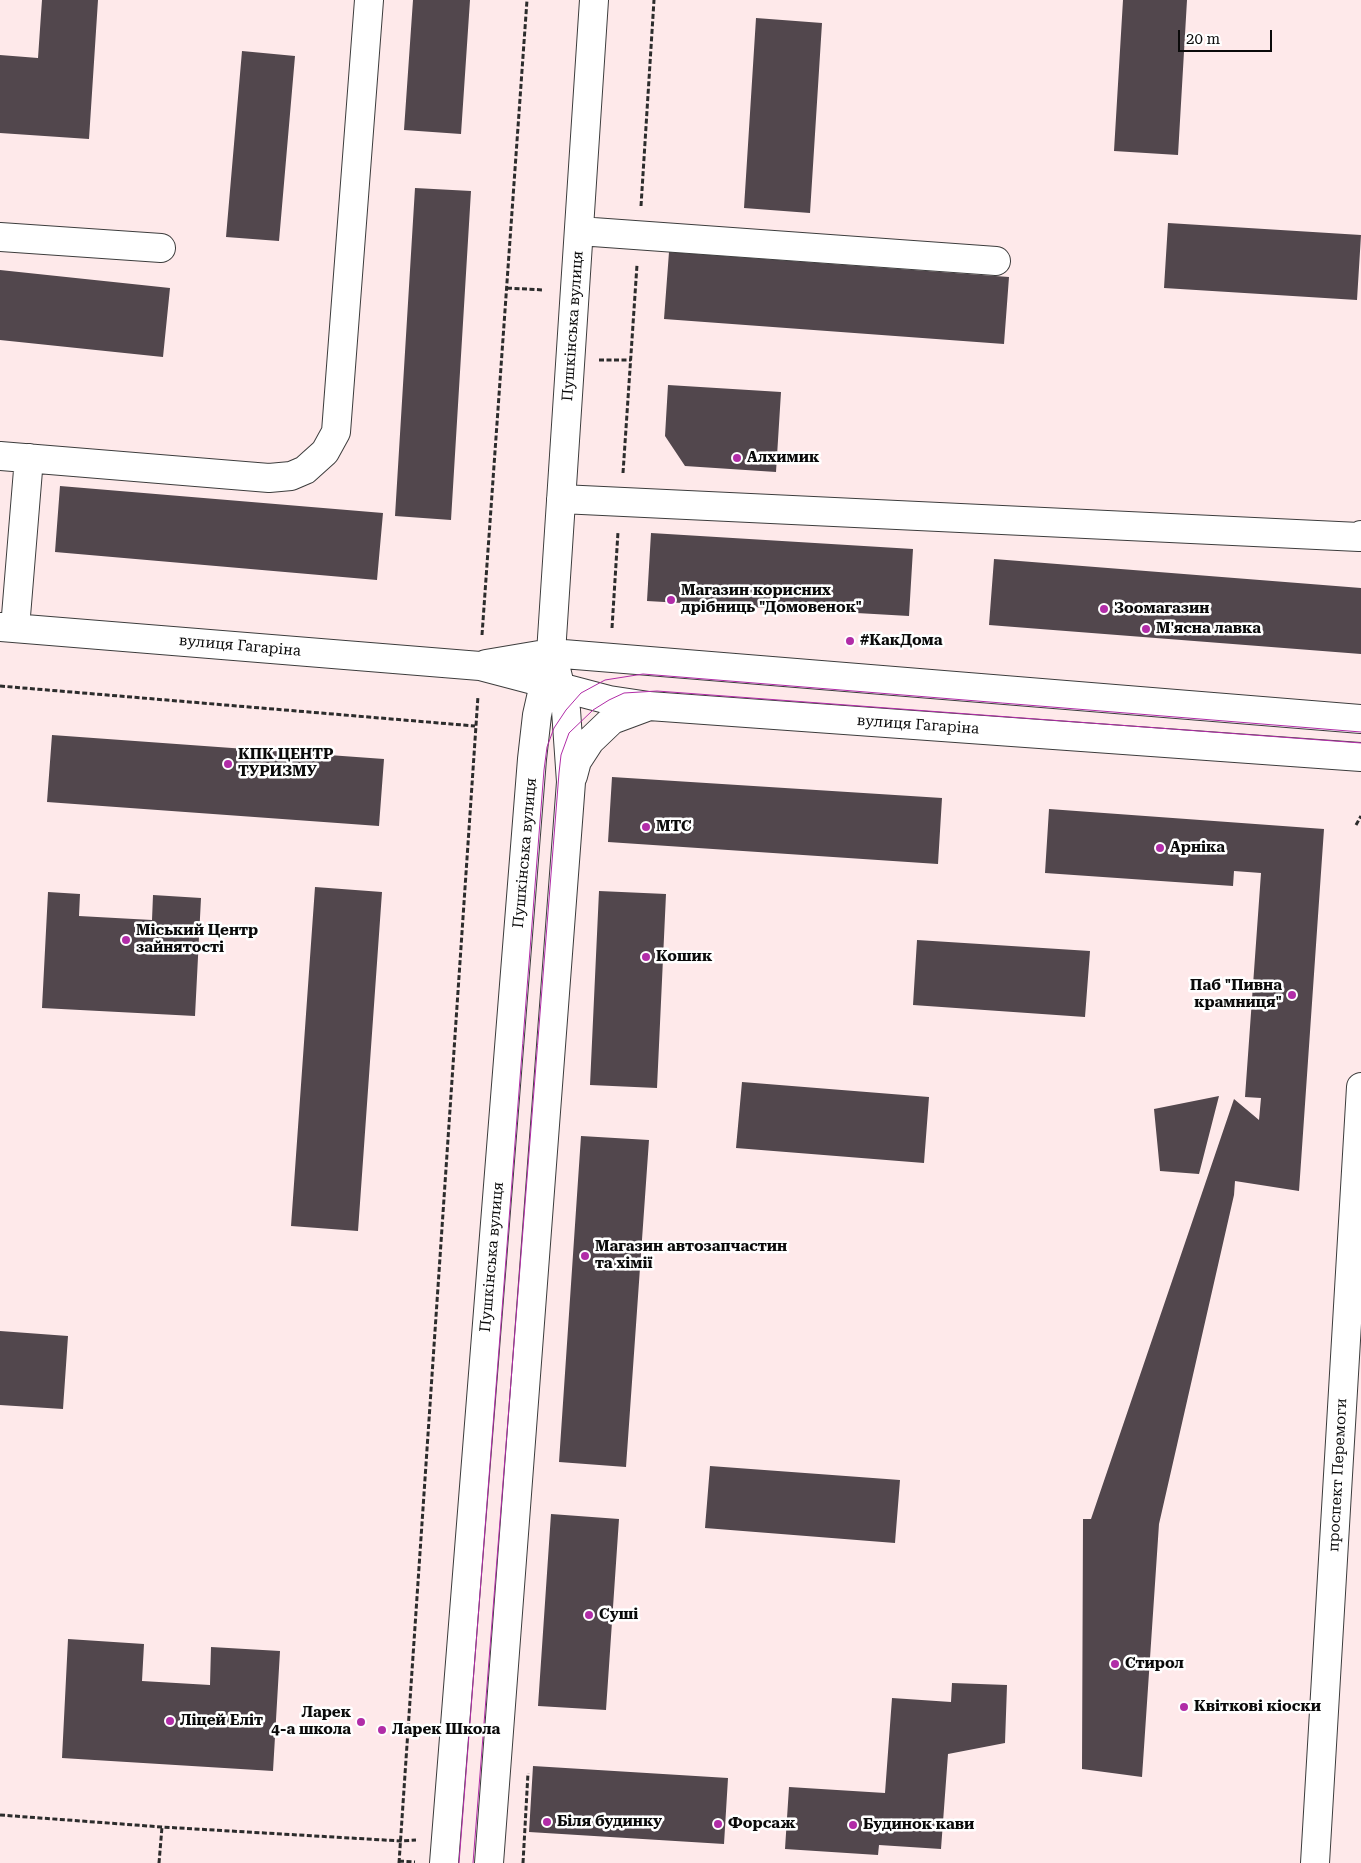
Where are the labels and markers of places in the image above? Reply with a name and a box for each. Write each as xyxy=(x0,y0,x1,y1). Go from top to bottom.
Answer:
place label: Алхимик xyxy=(747,449,819,467)
marker: Алхимик xyxy=(731,452,743,464)
place label: Магазин корисних дрібниць "Домовенок" xyxy=(681,582,862,617)
marker: Магазин корисних дрібниць "Домовенок" xyxy=(665,594,677,606)
place label: Зоомагазин xyxy=(1114,600,1209,618)
marker: Зоомагазин xyxy=(1098,603,1110,615)
place label: М'ясна лавка xyxy=(1156,620,1261,638)
marker: М'ясна лавка xyxy=(1140,623,1152,635)
place label: #КакДома xyxy=(860,632,943,650)
marker: #КакДома xyxy=(844,635,856,647)
place label: КПК ЦЕНТР ТУРИЗМУ xyxy=(238,746,333,781)
marker: КПК ЦЕНТР ТУРИЗМУ xyxy=(222,758,234,770)
place label: МТС xyxy=(656,818,692,836)
marker: МТС xyxy=(640,821,652,833)
place label: Арніка xyxy=(1170,839,1225,857)
marker: Арніка xyxy=(1154,842,1166,854)
place label: Міський Центр зайнятості xyxy=(136,922,258,957)
marker: Міський Центр зайнятості xyxy=(120,934,132,946)
place label: Кошик xyxy=(656,948,712,966)
marker: Кошик xyxy=(640,951,652,963)
place label: Паб "Пивна крамниця" xyxy=(1190,977,1282,1012)
marker: Паб "Пивна крамниця" xyxy=(1286,989,1298,1001)
place label: Магазин автозапчастин та хімії xyxy=(595,1238,787,1273)
marker: Магазин автозапчастин та хімії xyxy=(579,1250,591,1262)
place label: Суші xyxy=(599,1606,638,1624)
marker: Суші xyxy=(583,1609,595,1621)
place label: Стирол xyxy=(1125,1655,1184,1673)
marker: Стирол xyxy=(1109,1658,1121,1670)
place label: Квіткові кіоски xyxy=(1194,1698,1321,1716)
marker: Квіткові кіоски xyxy=(1178,1701,1190,1713)
place label: Ларек 4-а школа xyxy=(271,1704,351,1739)
place label: Ліцей Еліт xyxy=(180,1712,263,1730)
marker: Ліцей Еліт xyxy=(164,1715,176,1727)
marker: Ларек 4-а школа xyxy=(355,1716,367,1728)
place label: Ларек Школа xyxy=(392,1721,500,1739)
marker: Ларек Школа xyxy=(376,1724,388,1736)
place label: Біля будинку xyxy=(557,1813,662,1831)
place label: Форсаж xyxy=(728,1815,796,1833)
marker: Біля будинку xyxy=(541,1816,553,1828)
place label: Будинок кави xyxy=(863,1816,974,1834)
marker: Форсаж xyxy=(712,1818,724,1830)
marker: Будинок кави xyxy=(847,1819,859,1831)

